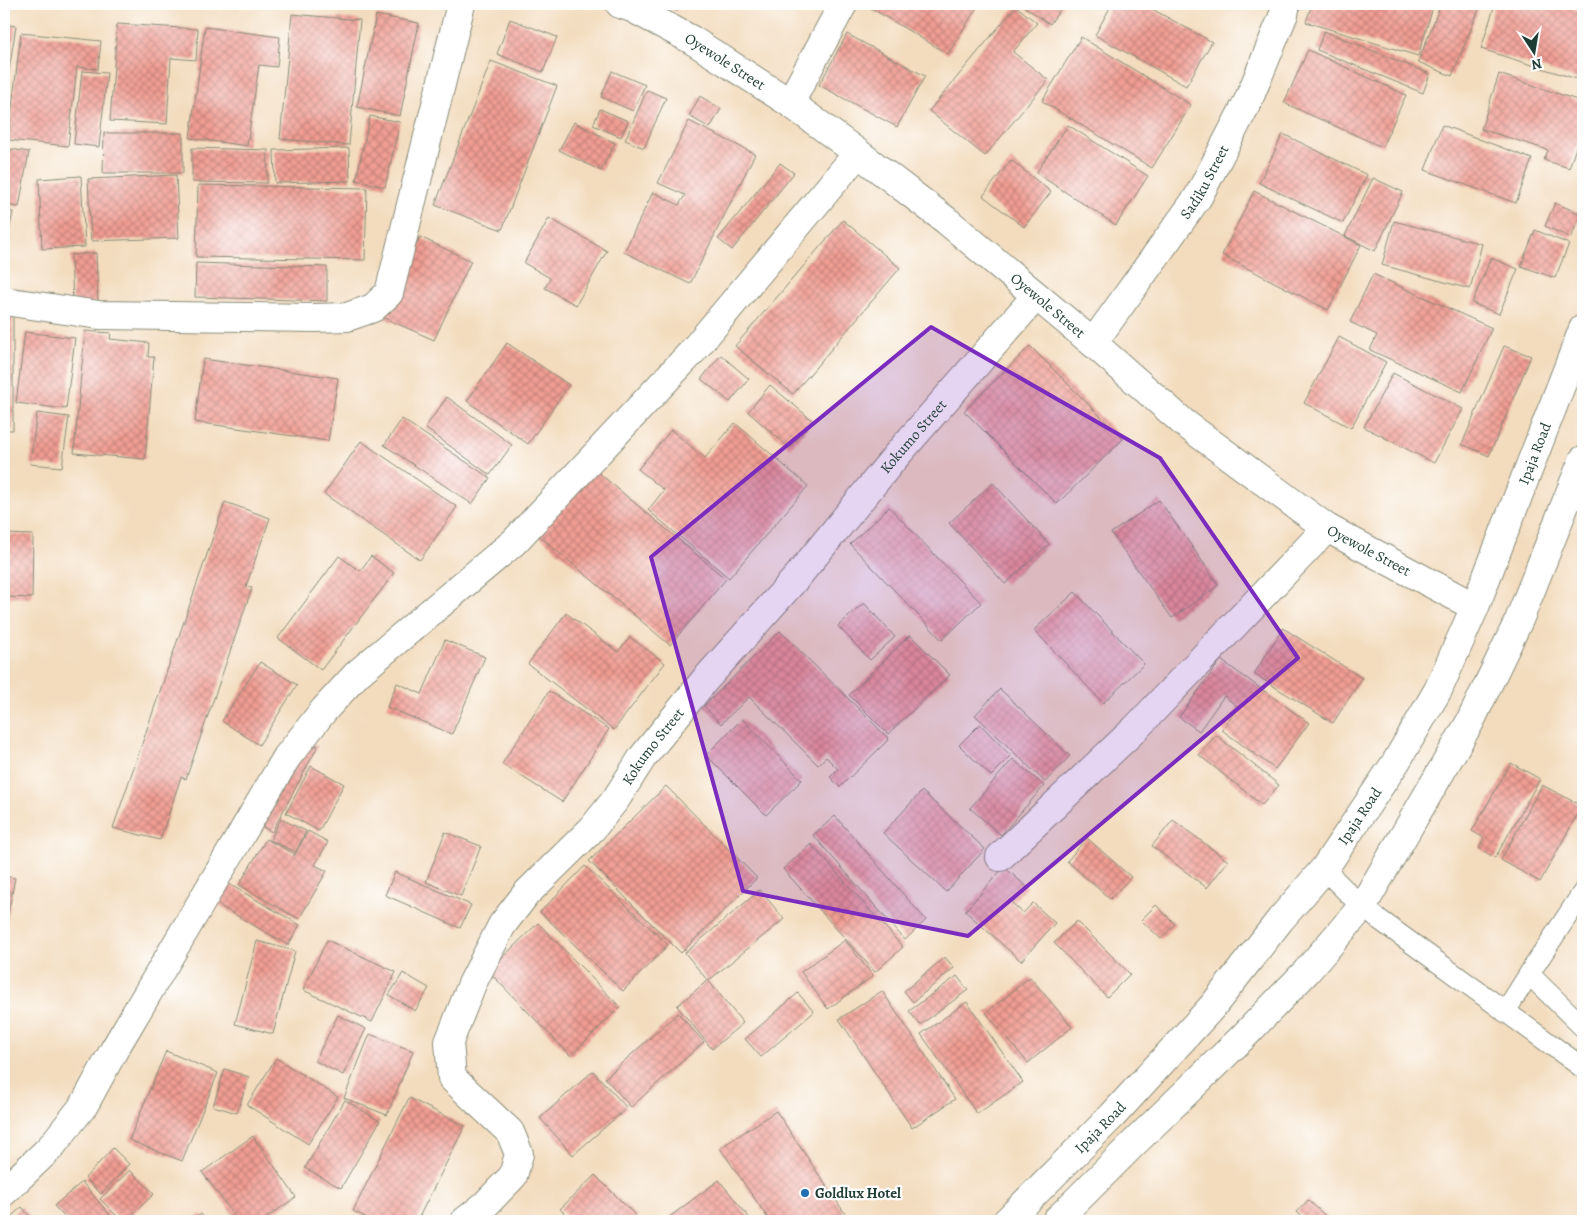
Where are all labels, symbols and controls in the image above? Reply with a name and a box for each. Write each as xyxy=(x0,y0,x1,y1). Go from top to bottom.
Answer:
street label: Oyewole Street xyxy=(681,28,769,95)
north arrow xyxy=(1510,28,1560,78)
text: N xyxy=(1530,54,1544,75)
street label: Sadiku Street xyxy=(1175,141,1233,223)
street label: Oyewole Street xyxy=(1006,268,1090,342)
street label: Kokumo Street xyxy=(876,395,951,478)
street label: Ipaja Road xyxy=(1513,419,1556,488)
street label: Oyewole Street xyxy=(1324,520,1414,581)
street label: Kokumo Street xyxy=(617,704,689,789)
street label: Ipaja Road xyxy=(1333,783,1387,849)
street label: Ipaja Road xyxy=(1070,1097,1131,1158)
place label: Goldlux Hotel xyxy=(815,1183,901,1203)
marker: Goldlux Hotel xyxy=(799,1187,811,1199)

